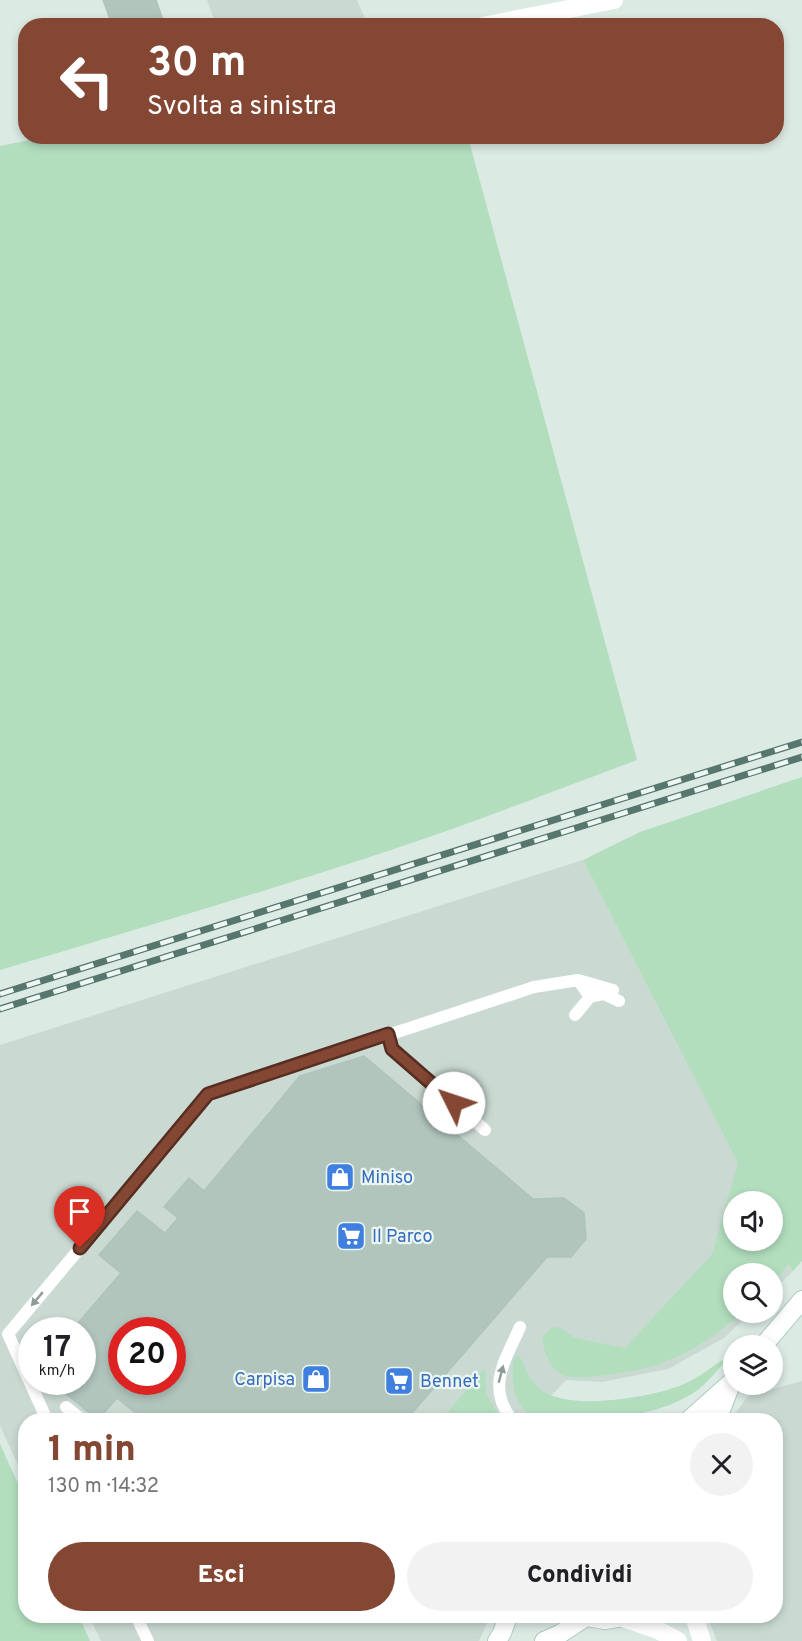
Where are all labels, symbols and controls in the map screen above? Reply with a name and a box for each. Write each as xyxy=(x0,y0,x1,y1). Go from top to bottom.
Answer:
text: 30 m xyxy=(147,38,246,91)
icon: left xyxy=(48,42,126,120)
text: Svolta a sinistra xyxy=(147,90,337,124)
position arrow xyxy=(422,1071,486,1135)
shop icon: Miniso xyxy=(324,1161,356,1193)
place label: Miniso xyxy=(361,1167,413,1190)
pin xyxy=(54,1186,105,1248)
map controls xyxy=(723,1191,783,1395)
button: sound xyxy=(723,1191,783,1251)
icon: arrive xyxy=(63,1195,96,1228)
supermarket icon: Il Parco xyxy=(335,1220,367,1252)
place label: Il Parco xyxy=(372,1226,432,1249)
button: search xyxy=(723,1263,783,1323)
one-way arrow xyxy=(30,1291,43,1307)
speed limit sign: 20 xyxy=(108,1317,186,1395)
text: 17 xyxy=(43,1330,71,1367)
button: layers xyxy=(723,1335,783,1395)
text: km/h xyxy=(39,1362,75,1381)
shop icon: Carpisa xyxy=(300,1363,332,1395)
supermarket icon: Bennet xyxy=(383,1365,415,1397)
one-way arrow xyxy=(497,1365,507,1383)
place label: Carpisa xyxy=(234,1369,295,1392)
place label: Bennet xyxy=(420,1371,479,1394)
text: 1 min xyxy=(48,1428,136,1474)
button: close xyxy=(690,1433,753,1496)
text: 130 m · 14:32 xyxy=(48,1474,159,1500)
button: Esci xyxy=(48,1542,395,1611)
button: Condividi xyxy=(407,1542,753,1611)

